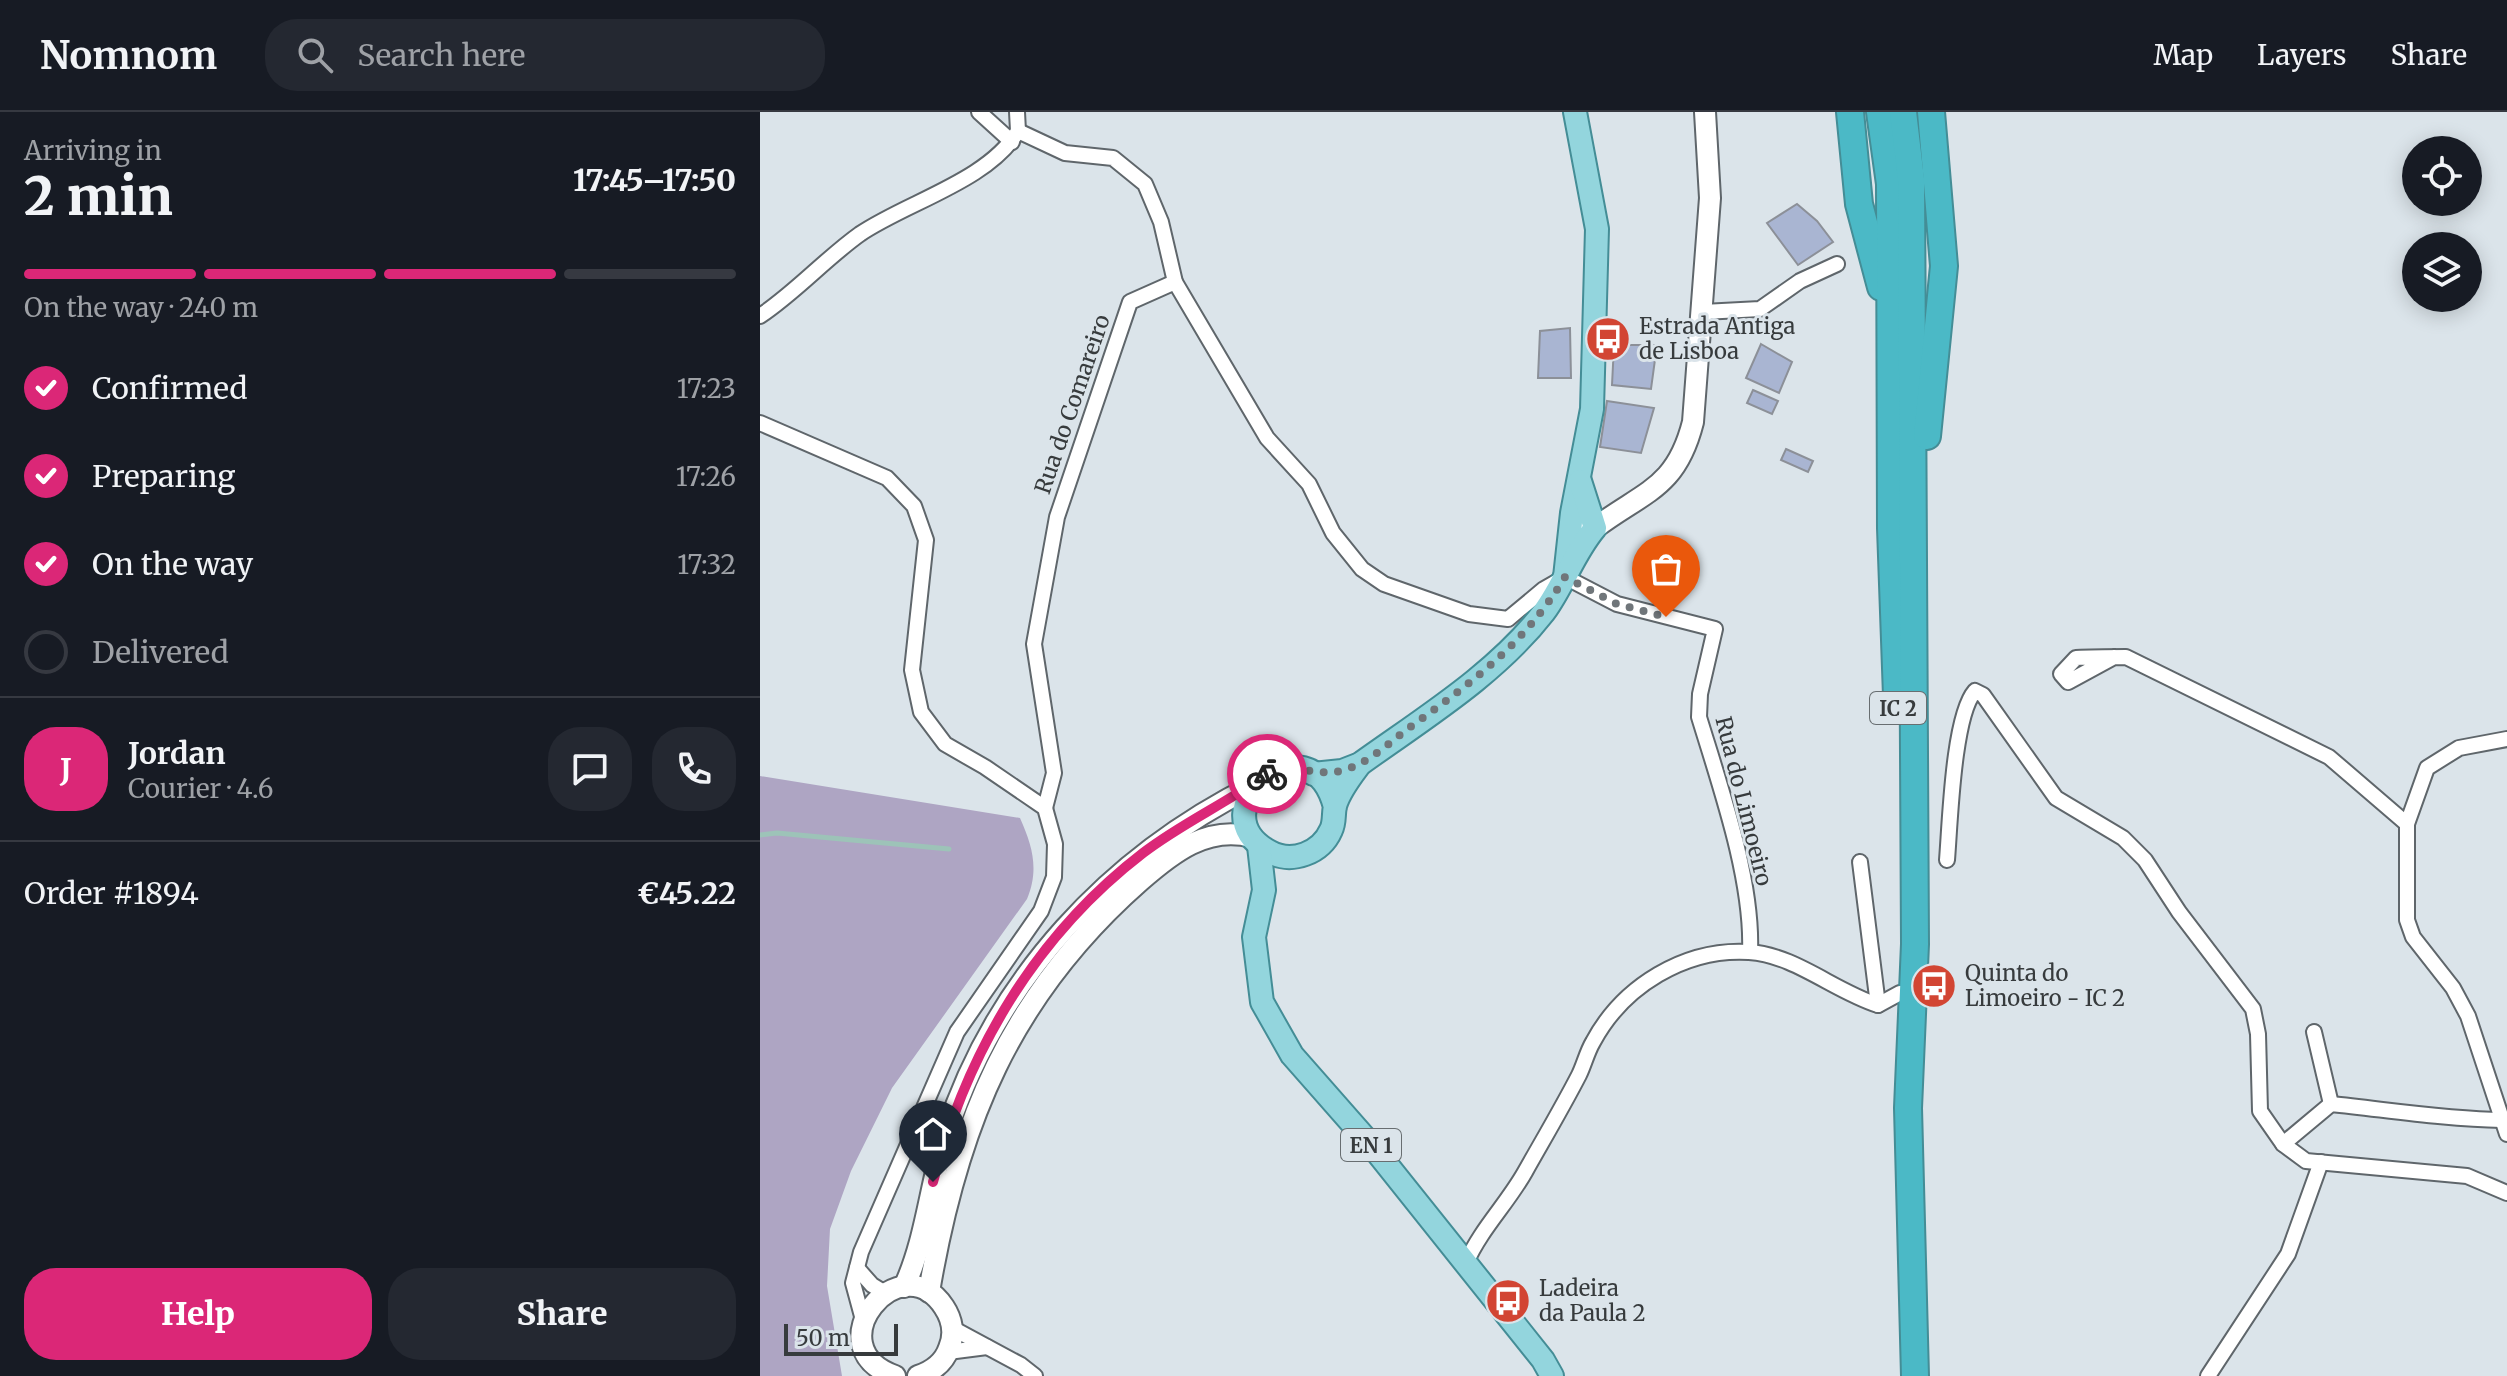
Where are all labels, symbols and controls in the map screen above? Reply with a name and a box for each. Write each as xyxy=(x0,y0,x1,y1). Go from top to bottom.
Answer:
search box xyxy=(265,19,825,91)
text: Nomnom xyxy=(40,32,217,79)
icon: search xyxy=(293,33,337,77)
text: Search here xyxy=(357,36,525,74)
text: Map xyxy=(2153,37,2213,73)
text: Layers xyxy=(2257,37,2346,73)
text: Share xyxy=(2390,37,2467,73)
text: Arriving in xyxy=(24,134,162,167)
map controls xyxy=(2402,136,2482,312)
button: locate xyxy=(2402,136,2482,216)
text: 17:45–17:50 xyxy=(573,161,736,199)
text: 2 min xyxy=(24,164,173,229)
button: layers xyxy=(2402,232,2482,312)
text: On the way · 240 m xyxy=(24,291,258,324)
street label: Rua do Comareiro xyxy=(1028,310,1116,497)
place label: Estrada Antiga de Lisboa xyxy=(1639,312,1795,365)
bus stop icon: Estrada Antiga de Lisboa xyxy=(1584,315,1632,363)
icon: check xyxy=(24,366,68,410)
text: Confirmed xyxy=(92,369,247,407)
text: 17:23 xyxy=(677,372,736,405)
icon: check xyxy=(24,454,68,498)
text: Preparing xyxy=(92,457,235,495)
text: 17:26 xyxy=(676,460,736,493)
pin xyxy=(1632,535,1700,617)
icon: check xyxy=(24,542,68,586)
text: On the way xyxy=(92,545,253,583)
icon: bag xyxy=(1644,547,1688,591)
text: 17:32 xyxy=(677,548,736,581)
text: Delivered xyxy=(92,633,229,671)
road number: IC 2 xyxy=(1870,692,1926,724)
street label: Rua do Limoeiro xyxy=(1709,713,1779,889)
button: chat xyxy=(548,727,632,811)
button: phone xyxy=(652,727,736,811)
text: Jordan xyxy=(128,734,226,772)
courier xyxy=(1227,734,1307,814)
text: J xyxy=(60,750,72,788)
icon: bike xyxy=(1245,752,1289,796)
text: Courier · 4.6 xyxy=(128,772,274,805)
text: Order #1894 xyxy=(24,874,199,912)
text: €45.22 xyxy=(637,874,736,912)
place label: Quinta do Limoeiro - IC 2 xyxy=(1965,959,2125,1012)
bus stop icon: Quinta do Limoeiro - IC 2 xyxy=(1910,962,1958,1010)
pin xyxy=(899,1100,967,1182)
icon: home xyxy=(911,1112,955,1156)
road number: EN 1 xyxy=(1341,1129,1401,1161)
button: Help xyxy=(24,1268,372,1360)
button: Share xyxy=(388,1268,736,1360)
place label: Ladeira da Paula 2 xyxy=(1539,1274,1645,1327)
bus stop icon: Ladeira da Paula 2 xyxy=(1484,1277,1532,1325)
scale bar xyxy=(784,1320,898,1356)
text: 50 m xyxy=(796,1324,850,1352)

